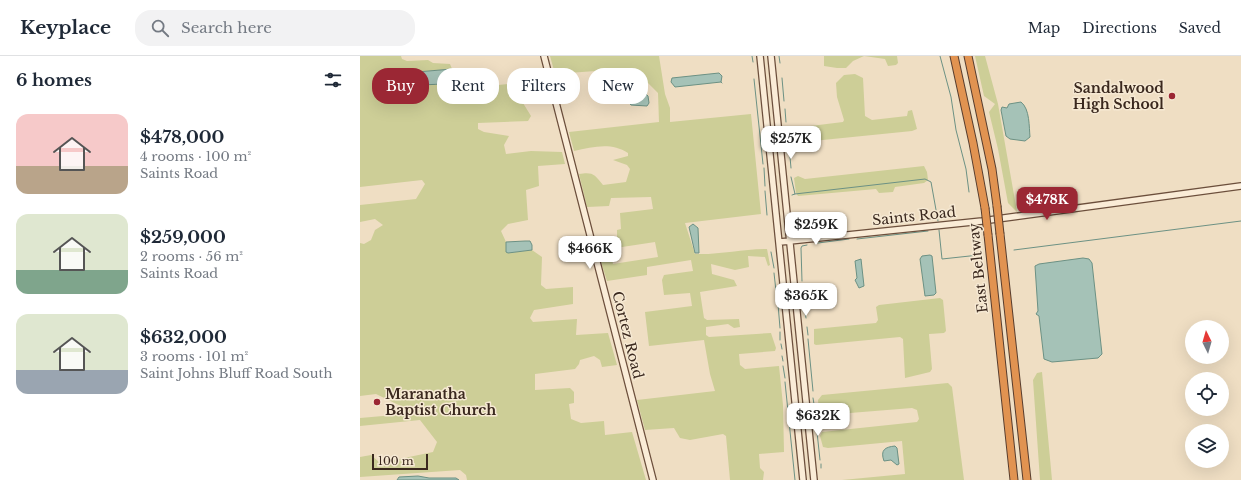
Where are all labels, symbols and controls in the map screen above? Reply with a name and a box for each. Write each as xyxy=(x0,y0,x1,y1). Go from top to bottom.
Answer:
search box xyxy=(135,10,415,46)
text: Keyplace xyxy=(20,16,111,39)
icon: search xyxy=(149,17,171,39)
text: Search here xyxy=(181,18,272,37)
text: Map xyxy=(1028,19,1060,37)
text: Directions xyxy=(1082,19,1157,37)
text: Saved xyxy=(1179,19,1221,37)
chip: Buy xyxy=(372,68,429,104)
chip: Rent xyxy=(437,68,499,104)
chip: Filters xyxy=(507,68,580,104)
chip: New xyxy=(588,68,648,104)
icon: filters xyxy=(322,69,344,91)
text: 6 homes xyxy=(16,70,92,91)
place label: Sandalwood High School xyxy=(1073,79,1164,113)
marker: Sandalwood High School xyxy=(1167,91,1177,101)
pin: $257K xyxy=(763,126,819,160)
text: $478,000 xyxy=(140,127,224,148)
icon: home xyxy=(48,130,96,178)
text: $257K xyxy=(770,130,812,147)
text: 4 rooms · 100 m² xyxy=(140,148,251,165)
text: Saints Road xyxy=(140,165,218,182)
pin: $478K xyxy=(1019,187,1075,221)
text: $478K xyxy=(1026,191,1068,208)
street label: Saints Road xyxy=(871,203,957,229)
pin: $259K xyxy=(788,212,844,246)
text: $259K xyxy=(794,216,838,233)
street label: East Beltway xyxy=(964,222,992,314)
text: $259,000 xyxy=(140,227,226,248)
icon: home xyxy=(48,230,96,278)
pin: $466K xyxy=(562,236,618,270)
text: $466K xyxy=(567,240,613,257)
text: 2 rooms · 56 m² xyxy=(140,248,243,265)
text: Saints Road xyxy=(140,265,218,282)
pin: $365K xyxy=(778,283,834,317)
text: $365K xyxy=(784,287,828,304)
street label: Cortez Road xyxy=(608,289,648,381)
north arrow xyxy=(1185,320,1229,364)
map controls xyxy=(1185,320,1229,468)
text: $632,000 xyxy=(140,327,227,348)
icon: home xyxy=(48,330,96,378)
text: 3 rooms · 101 m² xyxy=(140,348,248,365)
text: Saint Johns Bluff Road South xyxy=(140,365,332,382)
button: locate xyxy=(1185,372,1229,416)
place label: Maranatha Baptist Church xyxy=(385,385,496,419)
marker: Maranatha Baptist Church xyxy=(372,397,382,407)
pin: $632K xyxy=(790,403,846,437)
text: $632K xyxy=(796,407,840,424)
button: layers xyxy=(1185,424,1229,468)
scale bar xyxy=(372,452,428,471)
text: 100 m xyxy=(378,454,414,468)

